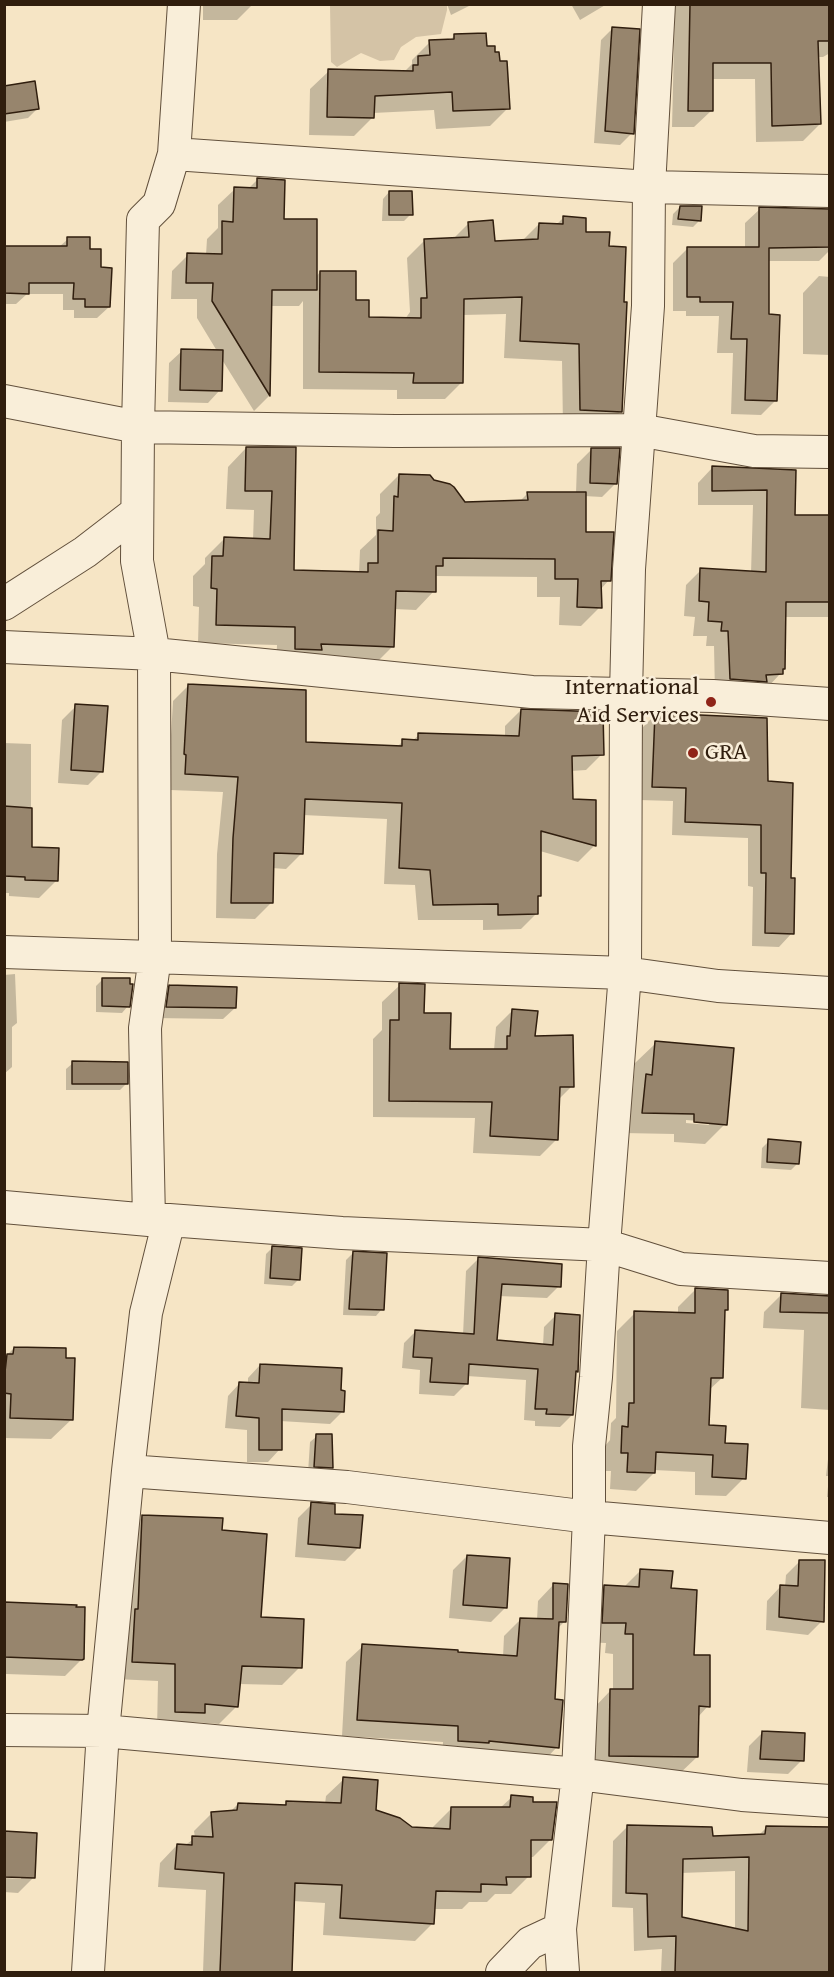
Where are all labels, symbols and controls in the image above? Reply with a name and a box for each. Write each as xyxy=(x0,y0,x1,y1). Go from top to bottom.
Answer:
place label: International Aid Services xyxy=(565,674,699,730)
marker: International Aid Services xyxy=(704,695,718,709)
place label: GRA xyxy=(705,739,748,767)
marker: GRA xyxy=(686,746,700,760)

